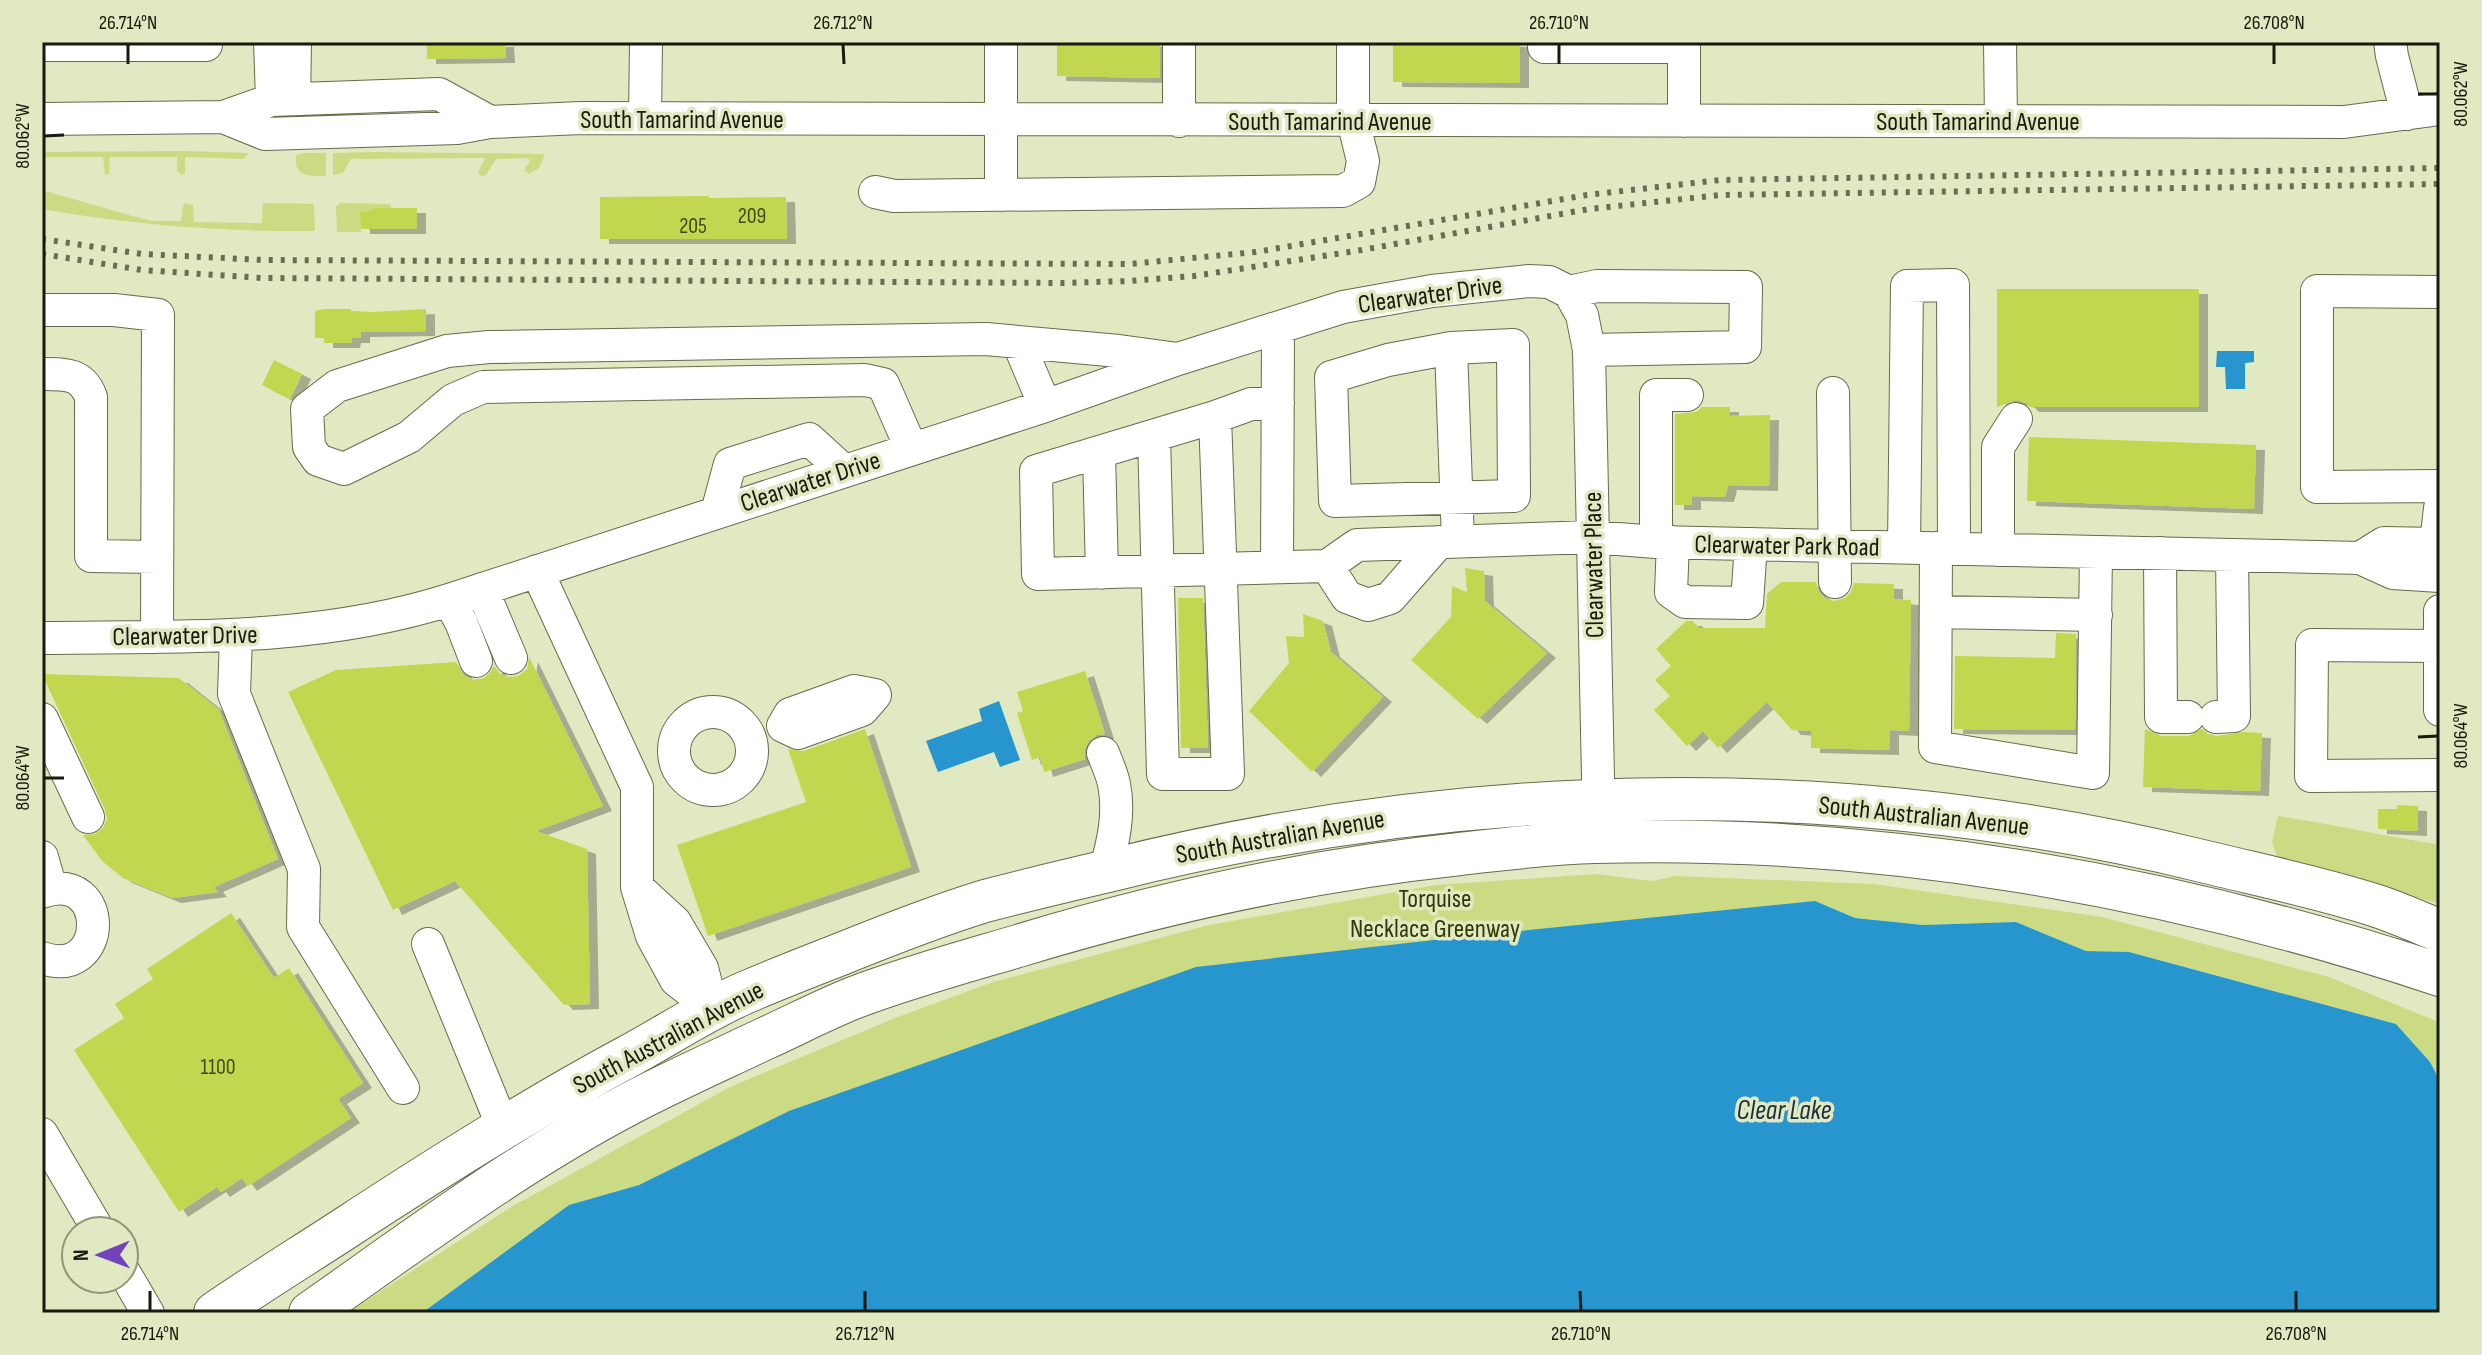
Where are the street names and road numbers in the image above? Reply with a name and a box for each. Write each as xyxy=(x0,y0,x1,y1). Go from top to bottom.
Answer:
street label: South Tamarind Avenue xyxy=(580,105,784,136)
street label: South Tamarind Avenue xyxy=(1228,107,1432,138)
street label: South Tamarind Avenue xyxy=(1876,107,2080,138)
street label: Clearwater Drive xyxy=(1356,270,1504,321)
street label: Clearwater Drive xyxy=(737,445,884,520)
street label: Clearwater Place xyxy=(1578,492,1611,638)
street label: Clearwater Park Road xyxy=(1694,529,1880,564)
street label: Clearwater Drive xyxy=(112,620,258,653)
street label: South Australian Avenue xyxy=(1817,790,2031,843)
street label: South Australian Avenue xyxy=(1173,804,1387,871)
street label: South Australian Avenue xyxy=(568,975,769,1102)

